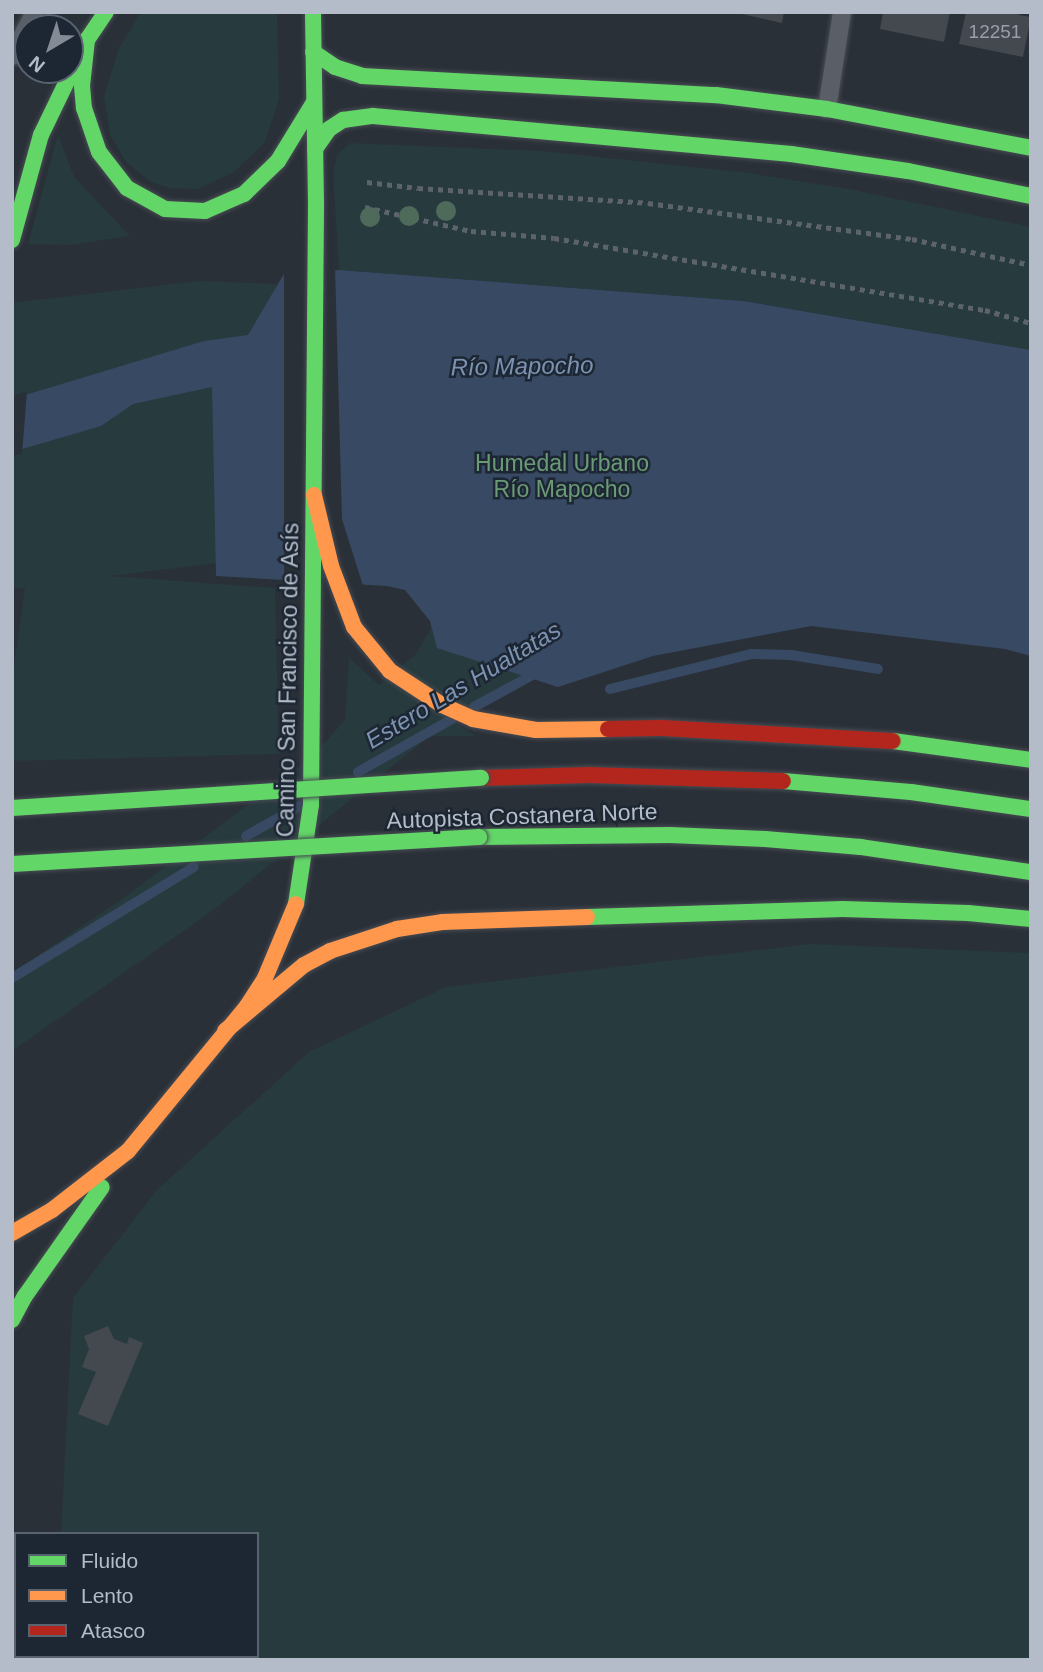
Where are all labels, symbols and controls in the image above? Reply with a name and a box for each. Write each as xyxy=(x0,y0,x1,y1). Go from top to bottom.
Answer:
north arrow xyxy=(14,14,84,84)
house number: 12251 xyxy=(969,21,1021,43)
text: N xyxy=(25,52,49,77)
water label: Río Mapocho xyxy=(450,350,594,382)
park label: Humedal Urbano Río Mapocho xyxy=(475,449,649,503)
street label: Camino San Francisco de Asís xyxy=(271,522,305,838)
water label: Estero Las Hualtatas xyxy=(360,615,566,755)
street label: Autopista Costanera Norte xyxy=(386,797,658,835)
legend xyxy=(14,1532,259,1658)
text: Fluido xyxy=(81,1549,138,1572)
text: Lento xyxy=(81,1584,134,1607)
text: Atasco xyxy=(81,1619,145,1642)

